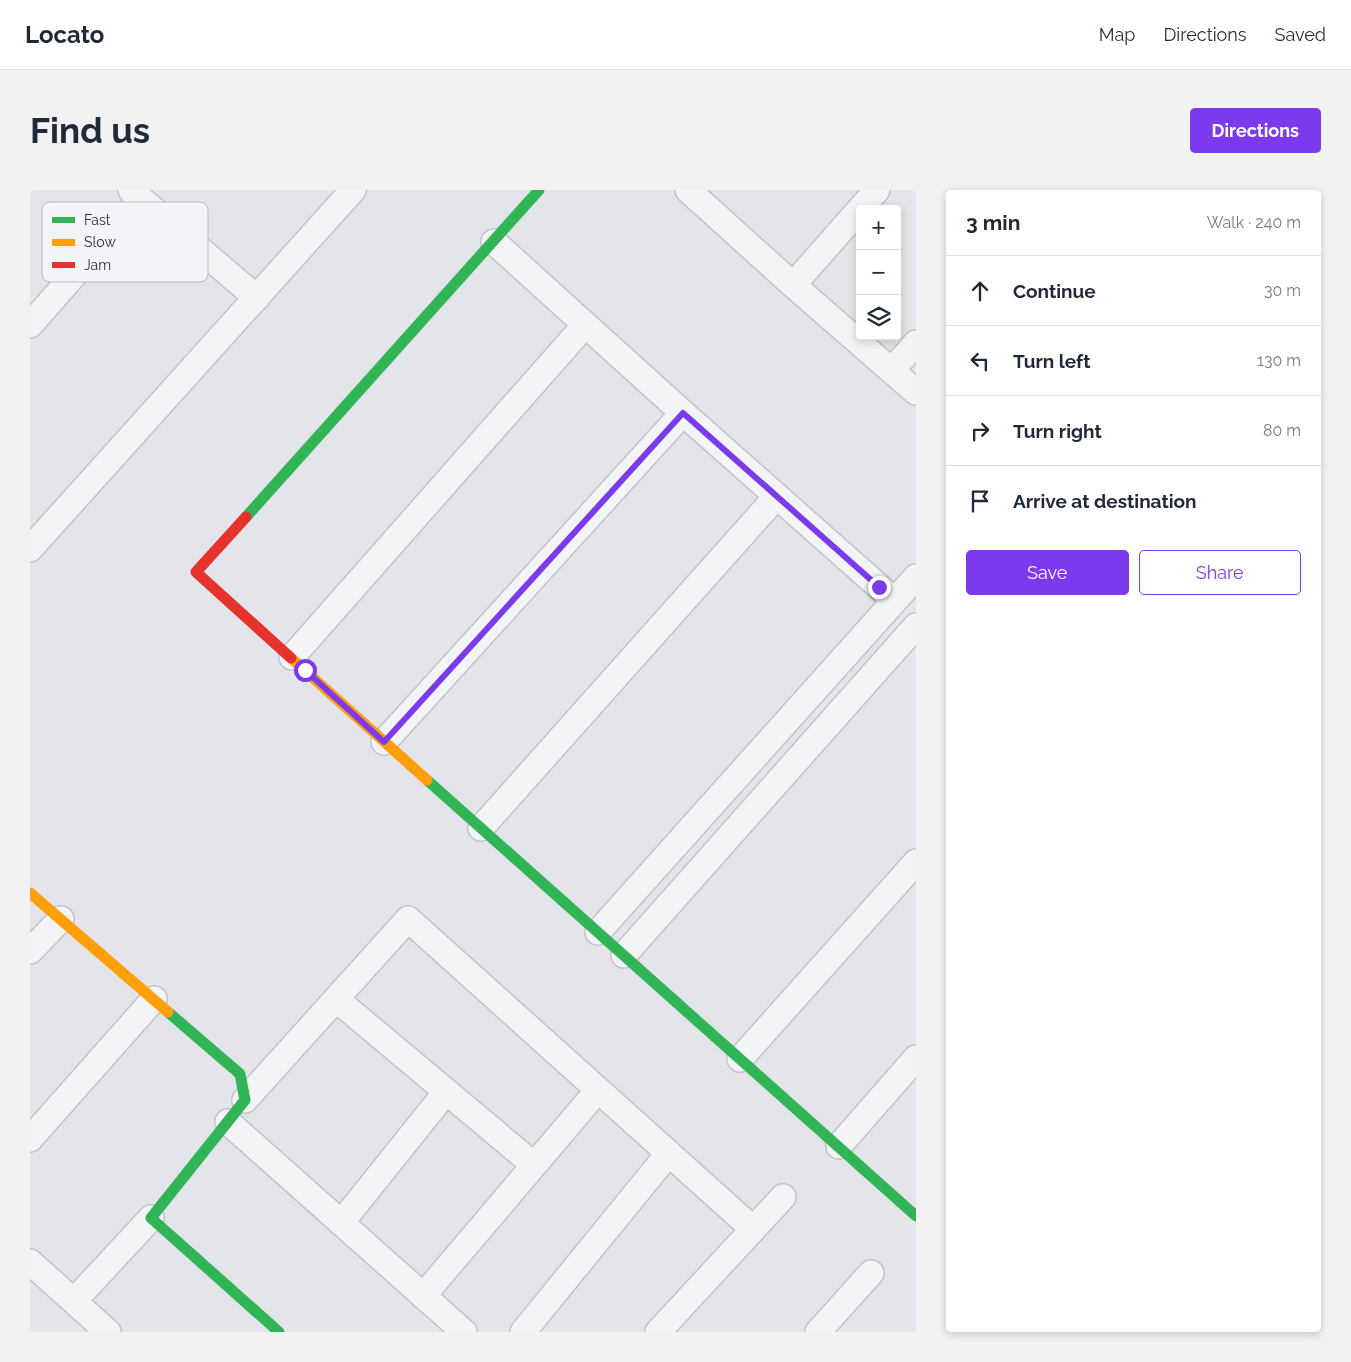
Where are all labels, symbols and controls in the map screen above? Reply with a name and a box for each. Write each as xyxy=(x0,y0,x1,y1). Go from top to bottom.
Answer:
text: Locato xyxy=(25,20,104,49)
text: Map xyxy=(1099,24,1135,45)
text: Directions xyxy=(1163,24,1247,45)
text: Saved xyxy=(1275,24,1326,45)
button: Directions xyxy=(1190,108,1321,153)
text: Find us xyxy=(30,110,150,151)
legend xyxy=(42,202,208,282)
map controls xyxy=(856,205,901,340)
button: + xyxy=(856,205,901,250)
text: 3 min xyxy=(966,210,1020,235)
text: Fast xyxy=(84,212,111,228)
text: Walk · 240 m xyxy=(1207,213,1301,232)
text: Slow xyxy=(84,234,116,250)
button: − xyxy=(856,250,901,295)
text: Jam xyxy=(84,257,111,273)
icon: ahead xyxy=(966,277,994,305)
text: Continue xyxy=(1013,280,1096,302)
text: 30 m xyxy=(1264,281,1301,300)
button: layers xyxy=(856,295,901,340)
icon: left xyxy=(966,347,994,375)
text: Turn left xyxy=(1013,350,1090,372)
text: 130 m xyxy=(1257,351,1301,370)
icon: right xyxy=(966,417,994,445)
text: Turn right xyxy=(1013,420,1102,442)
text: 80 m xyxy=(1263,421,1301,440)
icon: arrive xyxy=(966,487,994,515)
text: Arrive at destination xyxy=(1013,490,1197,512)
button: Save xyxy=(966,550,1129,595)
button: Share xyxy=(1139,550,1301,595)
route end xyxy=(868,576,891,599)
route start xyxy=(294,659,317,682)

